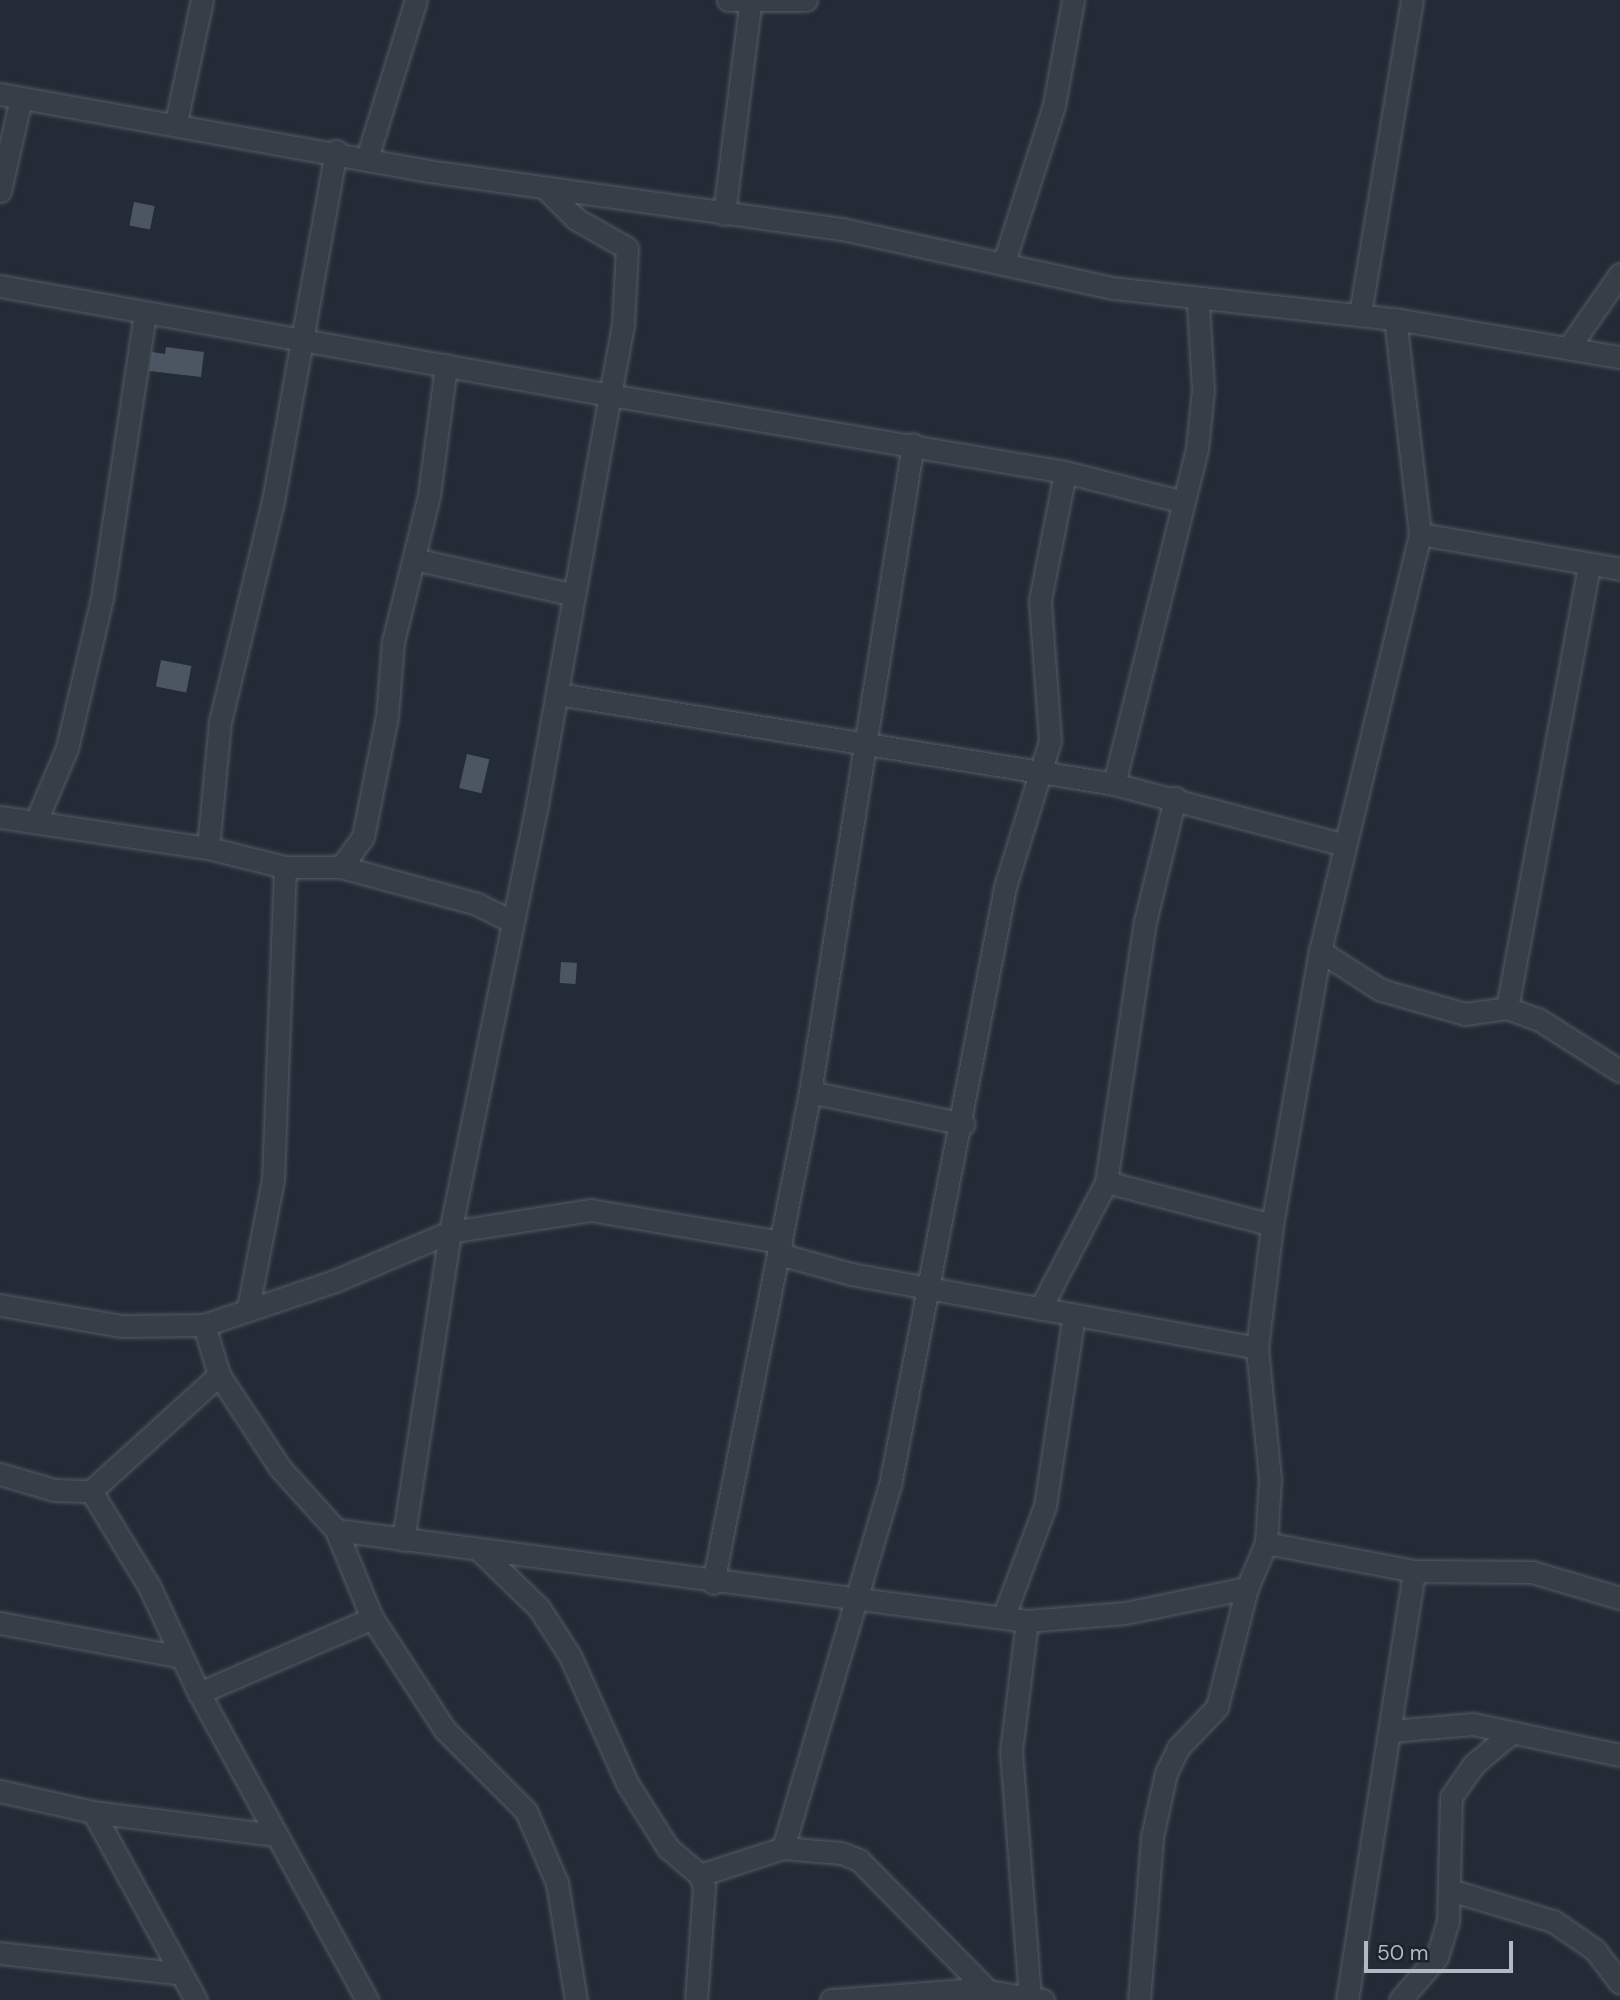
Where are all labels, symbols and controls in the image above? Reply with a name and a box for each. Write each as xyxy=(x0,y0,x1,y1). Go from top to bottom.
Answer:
scale bar xyxy=(1368,1926,1517,1970)
text: 50 m xyxy=(1377,1939,1428,1967)

